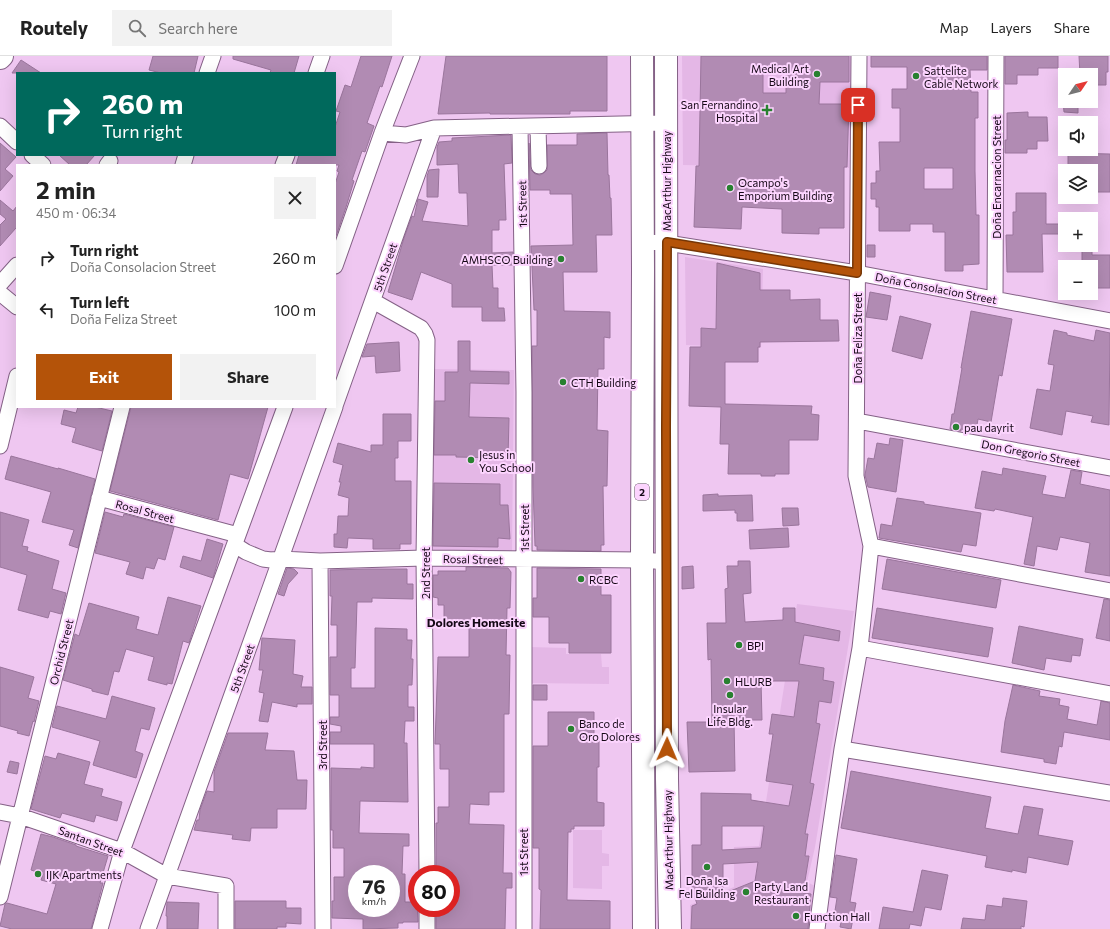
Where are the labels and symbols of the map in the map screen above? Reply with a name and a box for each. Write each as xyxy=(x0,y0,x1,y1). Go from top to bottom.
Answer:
place label: Medical Art Building xyxy=(751,62,809,88)
place label: Sattelite Cable Network xyxy=(924,64,999,90)
north arrow xyxy=(1058,68,1098,108)
marker: Medical Art Building xyxy=(812,69,822,79)
marker: Sattelite Cable Network xyxy=(911,71,921,81)
pin xyxy=(841,88,875,122)
place label: San Fernandino Hospital xyxy=(681,98,758,124)
marker: San Fernandino Hospital xyxy=(761,104,773,116)
street label: Doña Encarnacion Street xyxy=(990,115,1003,239)
street label: MacArthur Highway xyxy=(660,131,673,231)
place label: Ocampo's Emporium Building xyxy=(738,176,833,202)
street label: 1st Street xyxy=(515,180,529,228)
marker: Ocampo's Emporium Building xyxy=(725,183,735,193)
street label: 5th Street xyxy=(371,241,399,293)
place label: AMHSCO Building xyxy=(461,253,553,266)
marker: AMHSCO Building xyxy=(556,254,566,264)
street label: Doña Consolacion Street xyxy=(874,270,998,306)
street label: Doña Feliza Street xyxy=(851,292,864,383)
place label: CTH Building xyxy=(571,376,636,389)
marker: CTH Building xyxy=(558,377,568,387)
place label: pau dayrit xyxy=(964,421,1014,434)
marker: pau dayrit xyxy=(951,422,961,432)
street label: Don Gregorio Street xyxy=(980,437,1082,469)
place label: Jesus in You School xyxy=(479,448,534,474)
marker: Jesus in You School xyxy=(466,455,476,465)
road number: 2 xyxy=(635,484,649,500)
street label: Rosal Street xyxy=(114,497,176,525)
street label: 1st Street xyxy=(518,504,531,552)
street label: 2nd Street xyxy=(419,547,432,599)
street label: Rosal Street xyxy=(443,552,504,566)
place label: RCBC xyxy=(589,573,618,586)
marker: RCBC xyxy=(576,574,586,584)
district label: Dolores Homesite xyxy=(427,615,525,629)
street label: Orchid Street xyxy=(47,617,76,686)
place label: BPI xyxy=(747,639,764,652)
marker: BPI xyxy=(734,640,744,650)
street label: 5th Street xyxy=(227,642,257,694)
place label: HLURB xyxy=(735,675,772,688)
marker: HLURB xyxy=(722,676,732,686)
marker: Insular Life Bldg. xyxy=(725,690,735,700)
place label: Insular Life Bldg. xyxy=(707,702,753,728)
place label: Banco de Oro Dolores xyxy=(579,717,640,743)
street label: 3rd Street xyxy=(316,719,329,770)
marker: Banco de Oro Dolores xyxy=(566,724,576,734)
position arrow xyxy=(646,728,688,770)
street label: MacArthur Highway xyxy=(661,789,675,890)
street label: Santan Street xyxy=(57,823,126,859)
street label: 1st Street xyxy=(517,828,530,876)
marker: Doña Isa Fel Building xyxy=(702,862,712,872)
speed limit sign: 80 xyxy=(408,865,460,917)
place label: IJK Apartments xyxy=(46,868,122,882)
marker: IJK Apartments xyxy=(33,869,43,879)
place label: Doña Isa Fel Building xyxy=(678,874,736,900)
place label: Party Land Restaurant xyxy=(754,880,810,906)
marker: Party Land Restaurant xyxy=(741,887,751,897)
place label: Function Hall xyxy=(804,910,870,923)
marker: Function Hall xyxy=(791,911,801,921)

